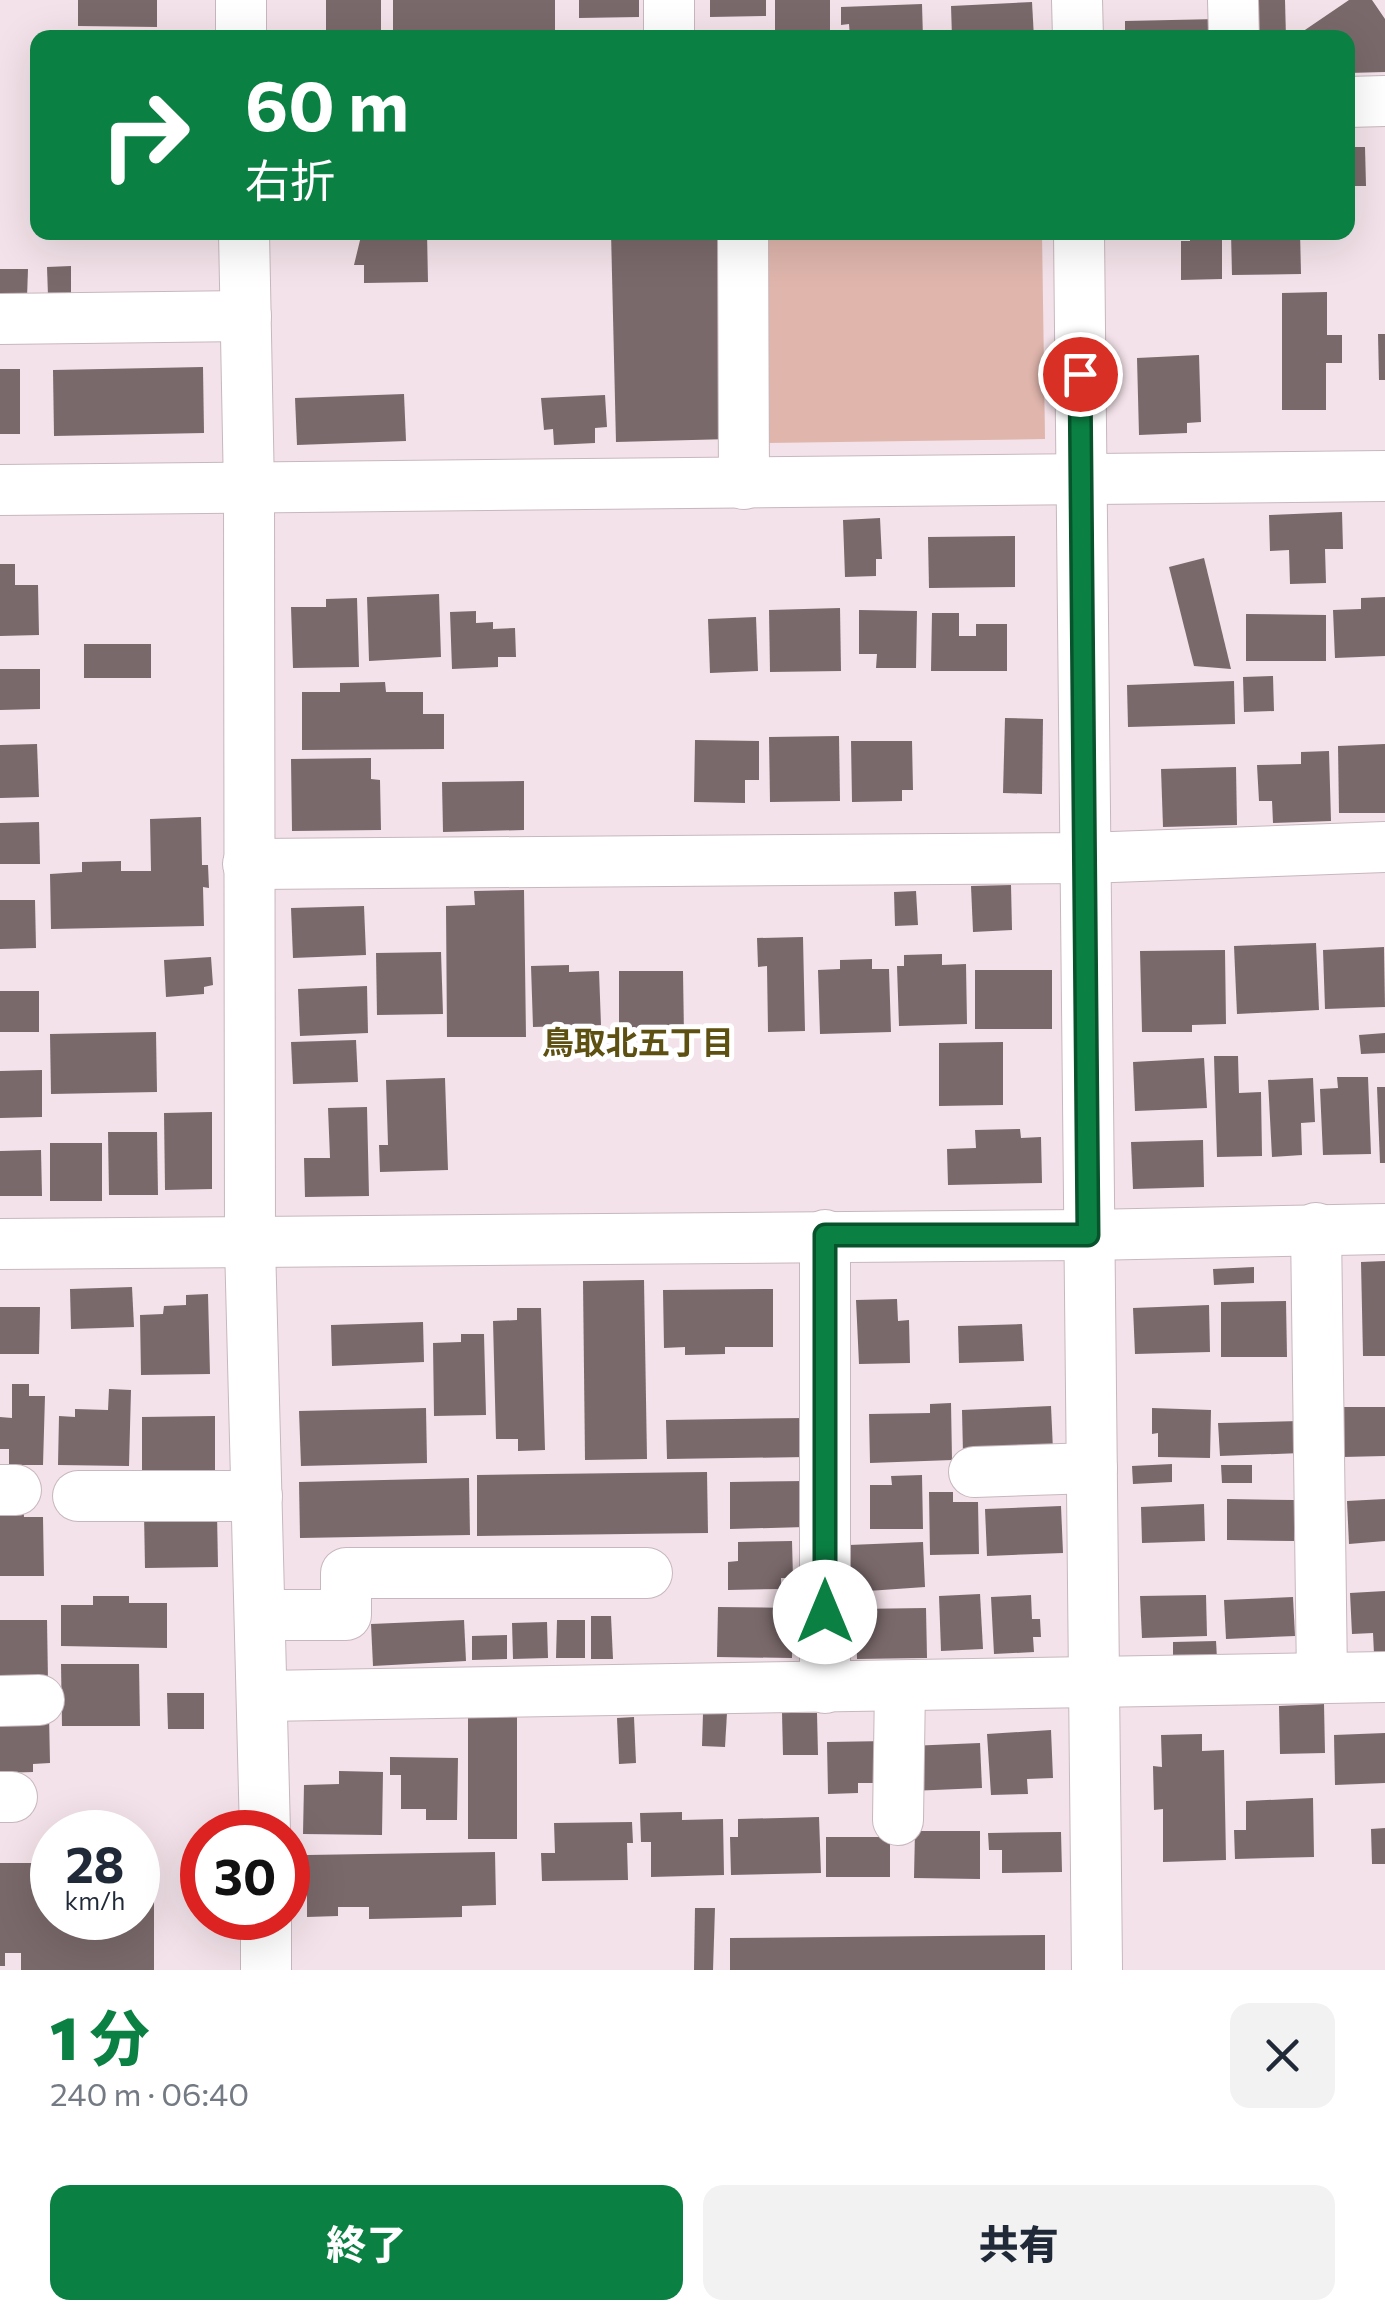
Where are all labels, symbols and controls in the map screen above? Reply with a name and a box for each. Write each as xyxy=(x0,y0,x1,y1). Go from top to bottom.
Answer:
text: 60 m xyxy=(245,60,409,145)
icon: right xyxy=(80,70,210,200)
text: 右折 xyxy=(245,151,335,206)
pin xyxy=(1038,332,1123,417)
icon: arrive xyxy=(1053,347,1108,402)
district label: 鳥取北五丁目 xyxy=(542,1021,734,1061)
position arrow xyxy=(773,1560,877,1664)
speed limit sign: 30 xyxy=(180,1810,310,1940)
text: 28 xyxy=(65,1832,125,1893)
text: km/h xyxy=(65,1885,125,1915)
text: 1 分 xyxy=(50,1999,149,2072)
button: close xyxy=(1230,2003,1335,2108)
text: 240 m · 06:40 xyxy=(50,2073,249,2113)
button: 終了 xyxy=(50,2185,683,2300)
button: 共有 xyxy=(703,2185,1335,2300)

